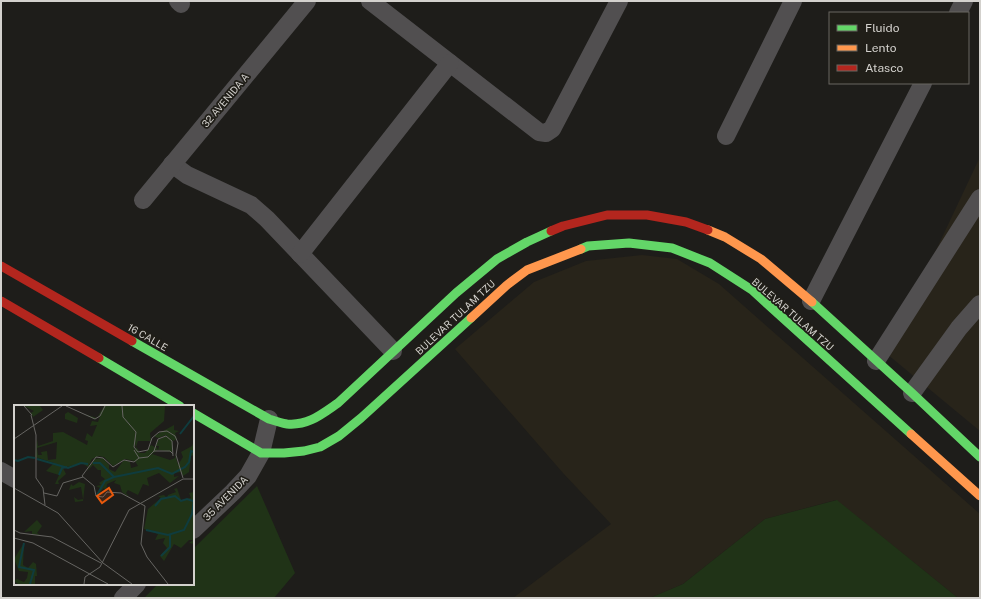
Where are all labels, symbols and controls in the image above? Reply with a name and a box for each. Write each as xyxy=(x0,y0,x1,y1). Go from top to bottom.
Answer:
legend xyxy=(829,12,969,84)
text: Fluido xyxy=(865,21,900,35)
text: Lento xyxy=(865,41,897,55)
text: Atasco xyxy=(865,61,904,75)
street label: 32 AVENIDA A xyxy=(199,70,251,130)
street label: BULEVAR TULAM TZU xyxy=(750,275,836,353)
street label: BULEVAR TULAM TZU xyxy=(413,277,497,357)
street label: 16 CALLE xyxy=(126,321,170,353)
inset map xyxy=(14,405,194,585)
street label: 35 AVENIDA xyxy=(200,473,250,523)

